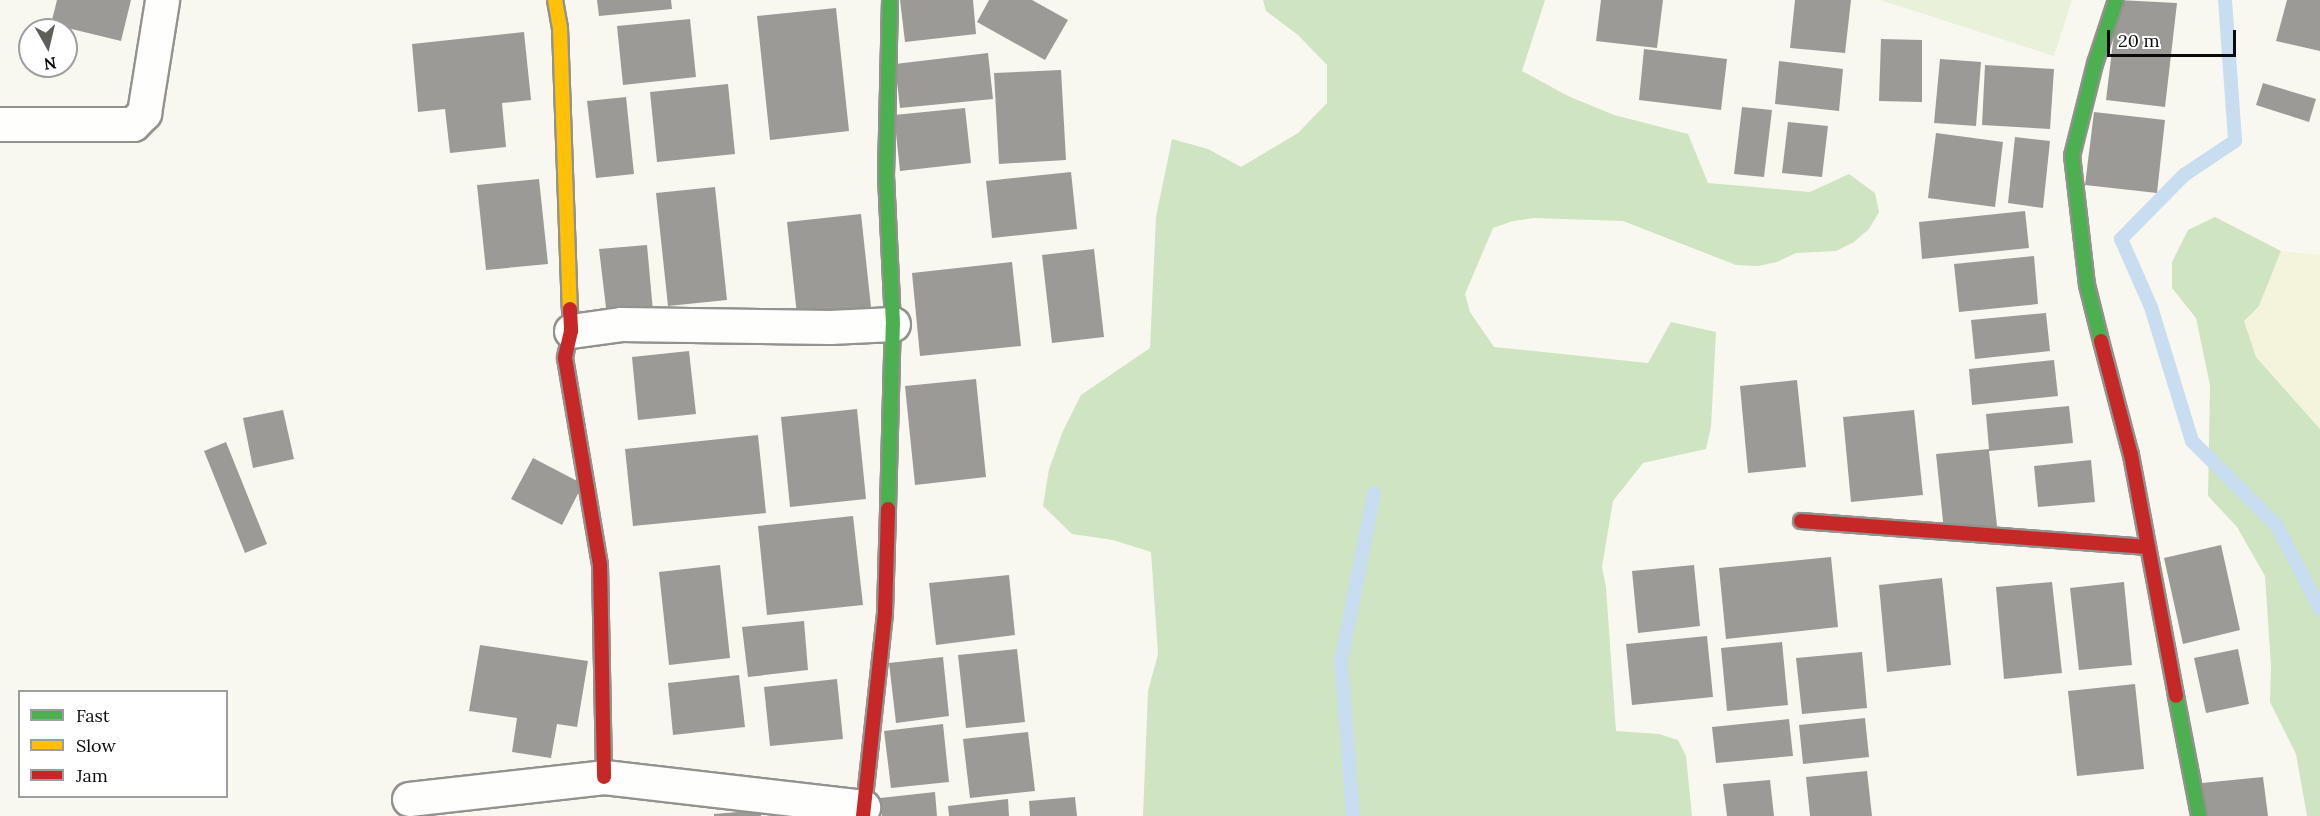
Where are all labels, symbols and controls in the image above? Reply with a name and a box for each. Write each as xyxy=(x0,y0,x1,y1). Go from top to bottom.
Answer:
north arrow xyxy=(18,18,78,78)
scale bar xyxy=(2110,18,2239,56)
text: 20 m xyxy=(2118,29,2160,52)
text: N xyxy=(43,53,58,75)
legend xyxy=(18,690,228,798)
text: Fast xyxy=(76,704,110,727)
text: Slow xyxy=(76,734,116,757)
text: Jam xyxy=(76,764,108,787)

